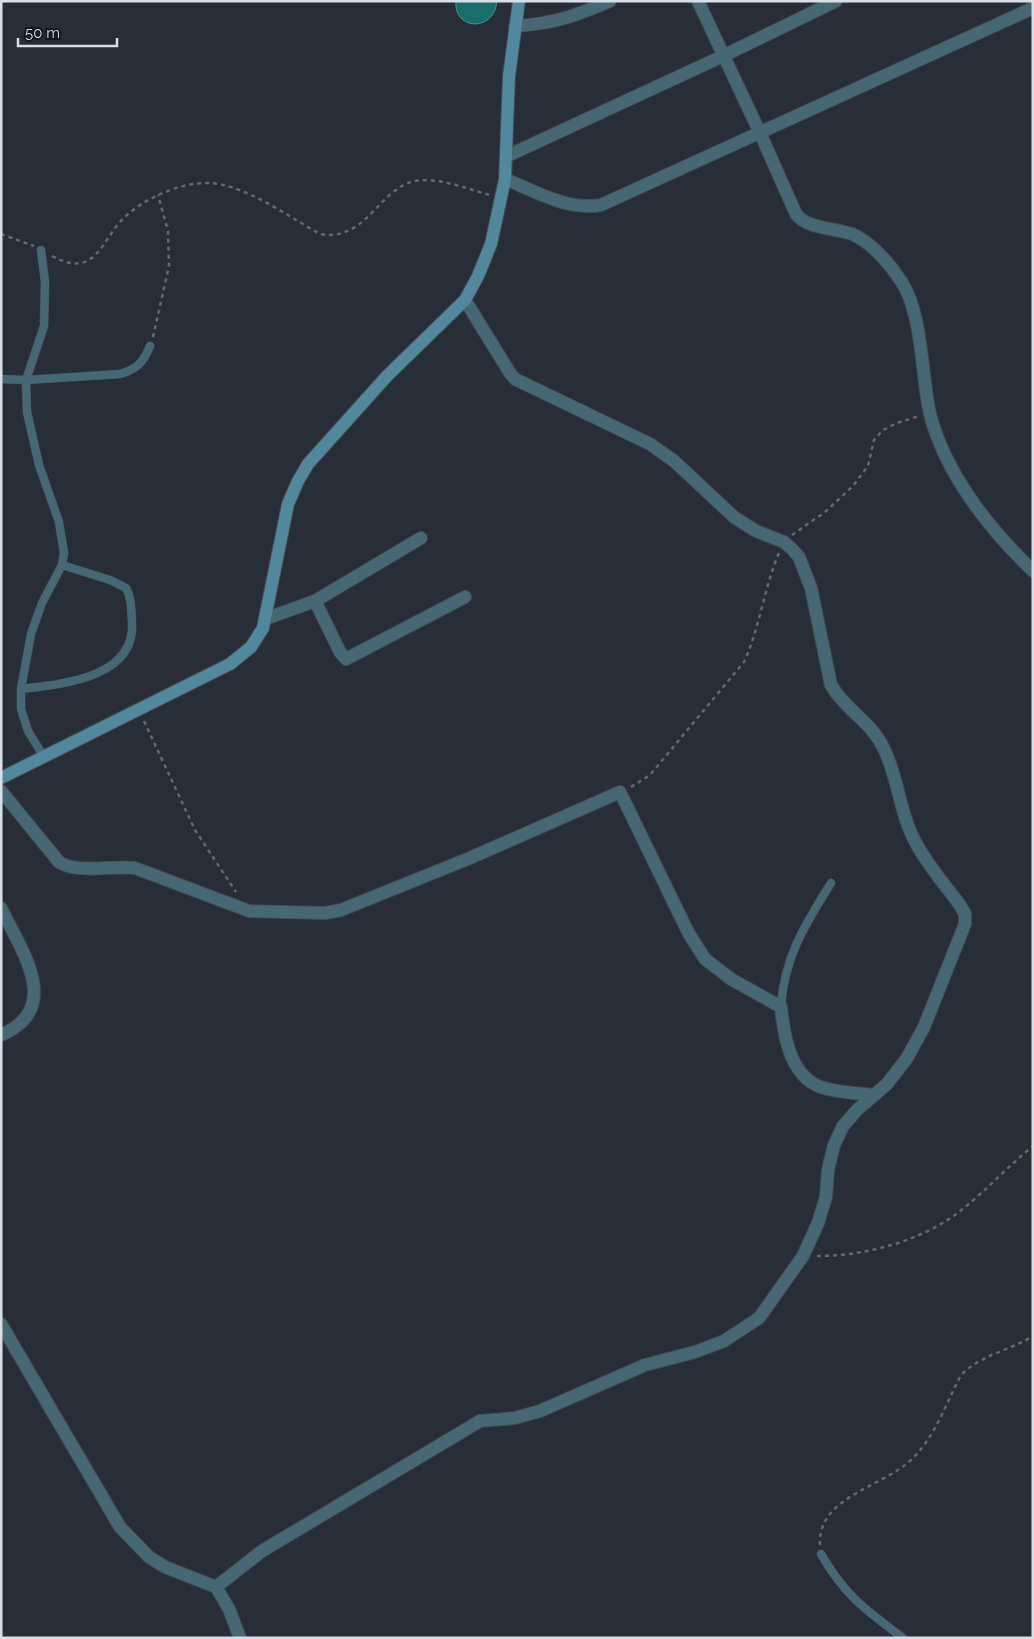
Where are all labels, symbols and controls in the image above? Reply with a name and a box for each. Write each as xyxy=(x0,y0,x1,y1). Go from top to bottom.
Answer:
scale bar xyxy=(18,15,116,47)
text: 50 m xyxy=(25,24,60,42)

